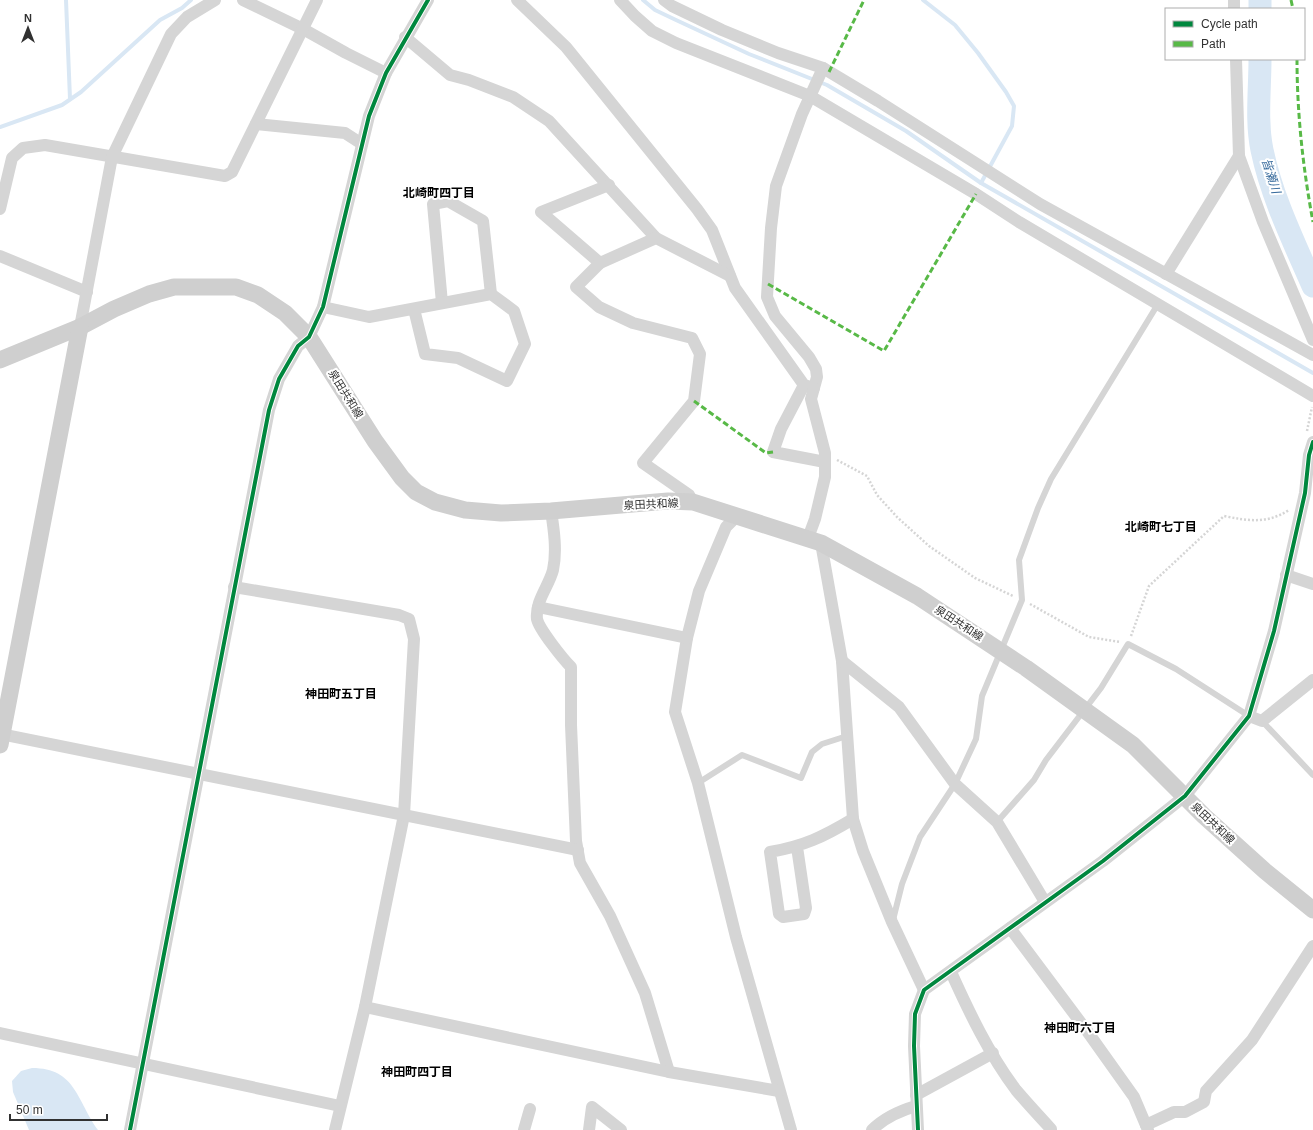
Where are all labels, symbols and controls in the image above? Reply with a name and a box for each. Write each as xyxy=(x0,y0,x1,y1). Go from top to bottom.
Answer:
north arrow xyxy=(8,8,48,48)
legend xyxy=(1165,8,1305,60)
text: N xyxy=(24,12,32,24)
text: Cycle path xyxy=(1201,17,1258,31)
text: Path xyxy=(1201,37,1226,51)
water label: 皆瀬川 xyxy=(1259,157,1284,197)
district label: 北崎町四丁目 xyxy=(403,186,475,200)
street label: 泉田共和線 xyxy=(326,367,366,421)
street label: 泉田共和線 xyxy=(623,497,679,511)
district label: 北崎町七丁目 xyxy=(1125,520,1197,534)
street label: 泉田共和線 xyxy=(933,603,985,643)
district label: 神田町五丁目 xyxy=(305,687,377,701)
street label: 泉田共和線 xyxy=(1189,800,1237,846)
district label: 神田町六丁目 xyxy=(1044,1021,1116,1035)
district label: 神田町四丁目 xyxy=(381,1065,453,1079)
scale bar xyxy=(10,1096,107,1122)
text: 50 m xyxy=(16,1103,43,1117)

